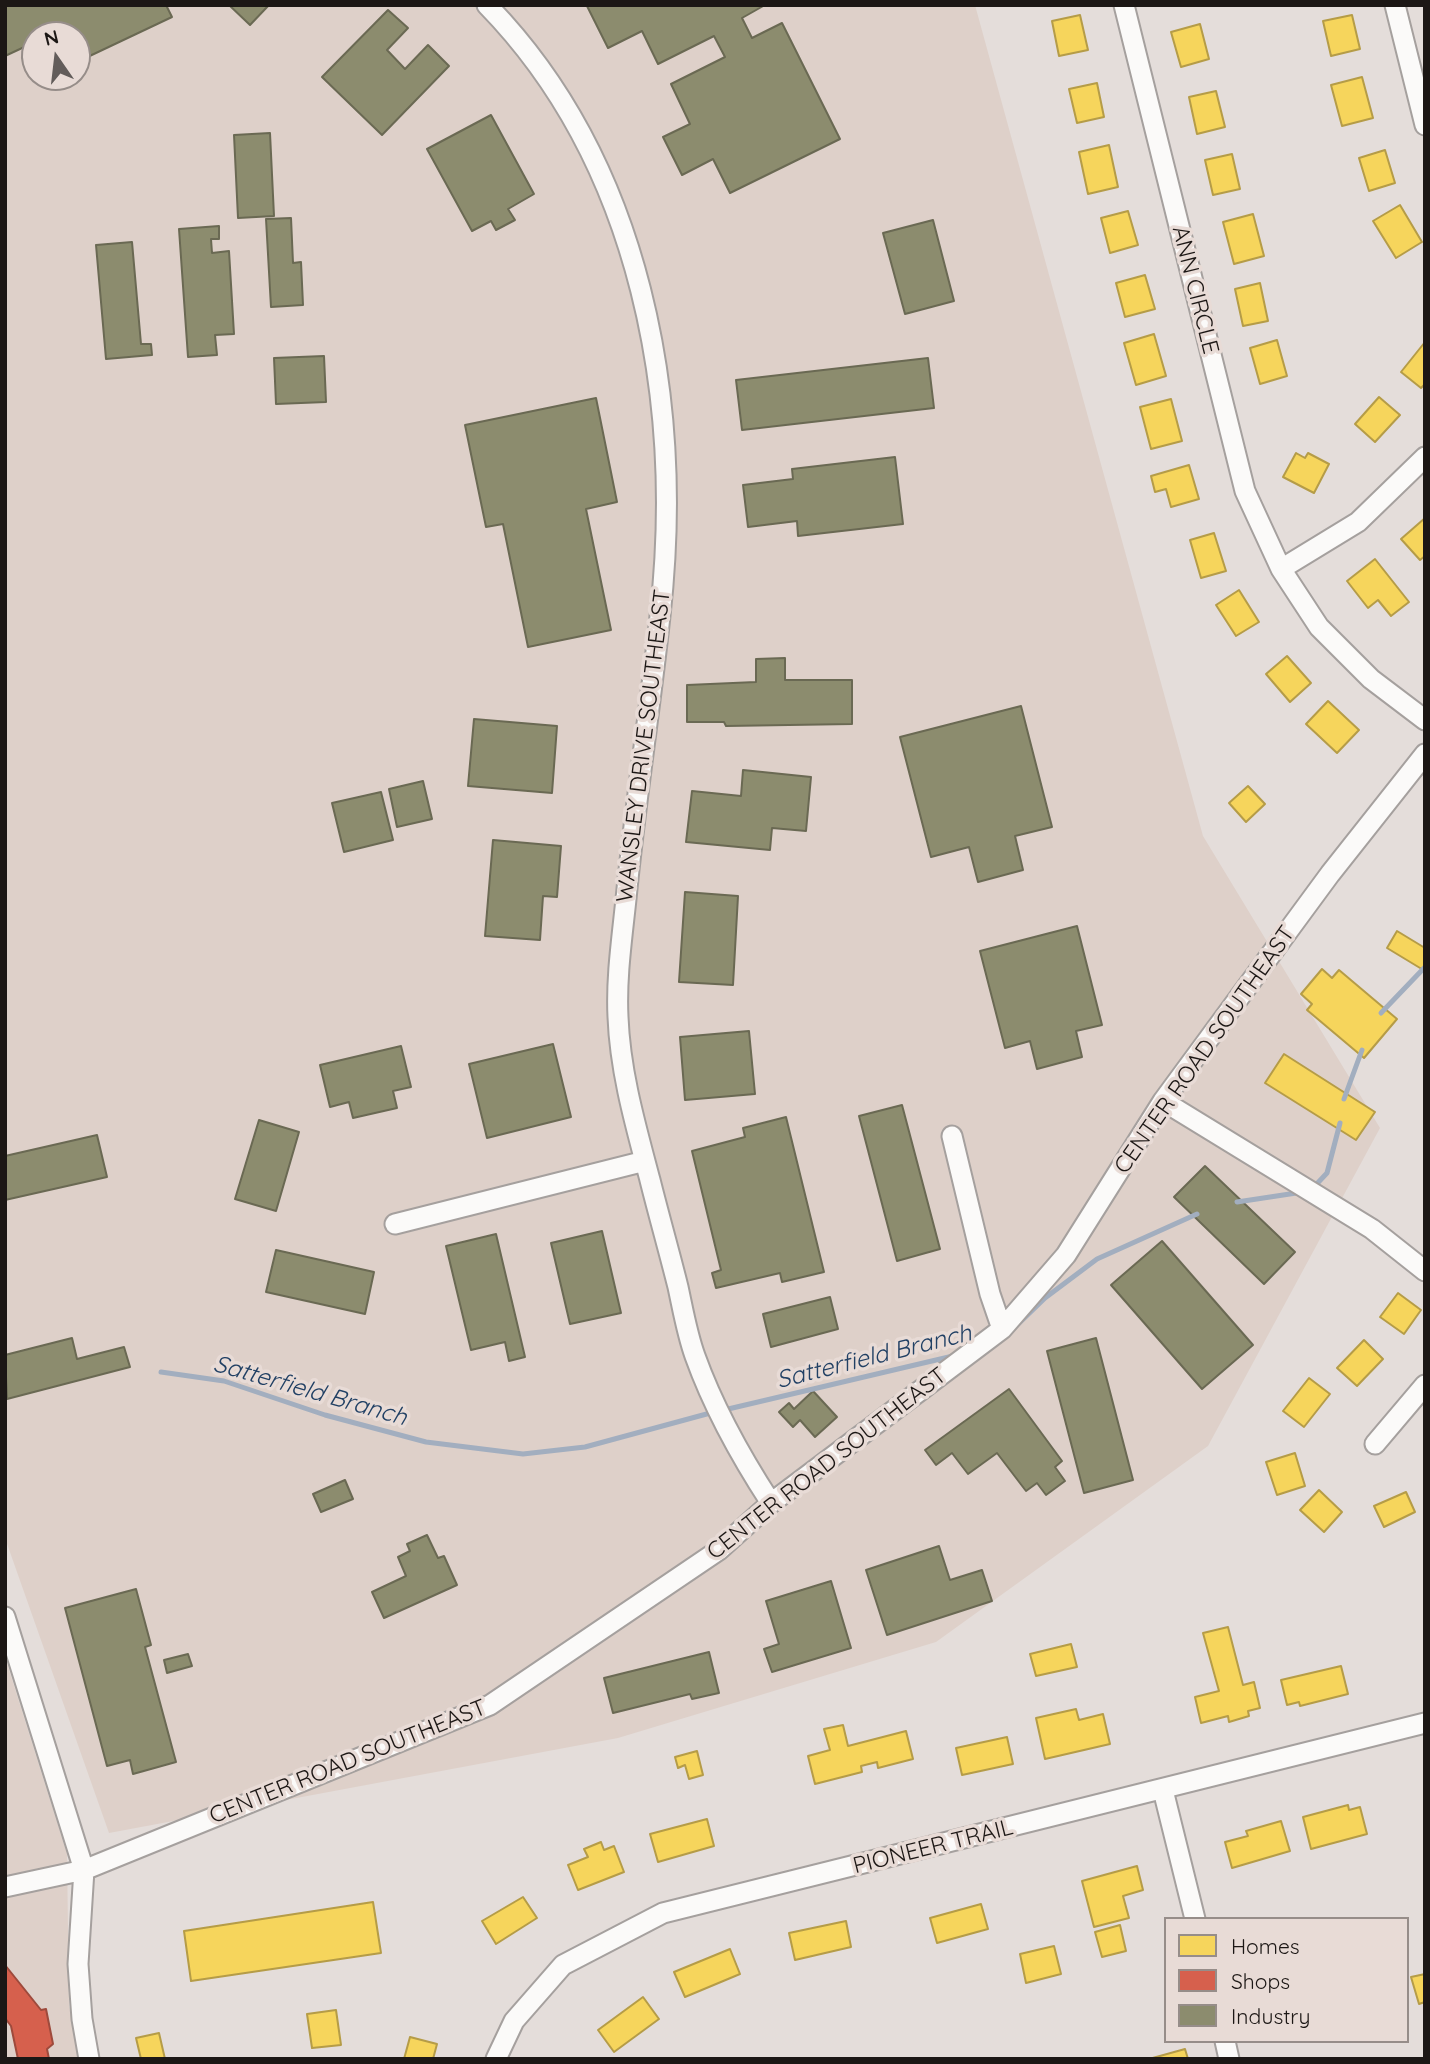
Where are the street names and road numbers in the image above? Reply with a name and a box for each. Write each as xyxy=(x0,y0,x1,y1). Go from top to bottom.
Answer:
street label: ANN CIRCLE xyxy=(1166,223,1224,357)
street label: WANSLEY DRIVE SOUTHEAST xyxy=(611,588,677,904)
street label: CENTER ROAD SOUTHEAST xyxy=(1109,921,1301,1179)
street label: CENTER ROAD SOUTHEAST xyxy=(702,1362,952,1566)
street label: CENTER ROAD SOUTHEAST xyxy=(206,1694,490,1830)
street label: PIONEER TRAIL xyxy=(850,1814,1016,1880)

